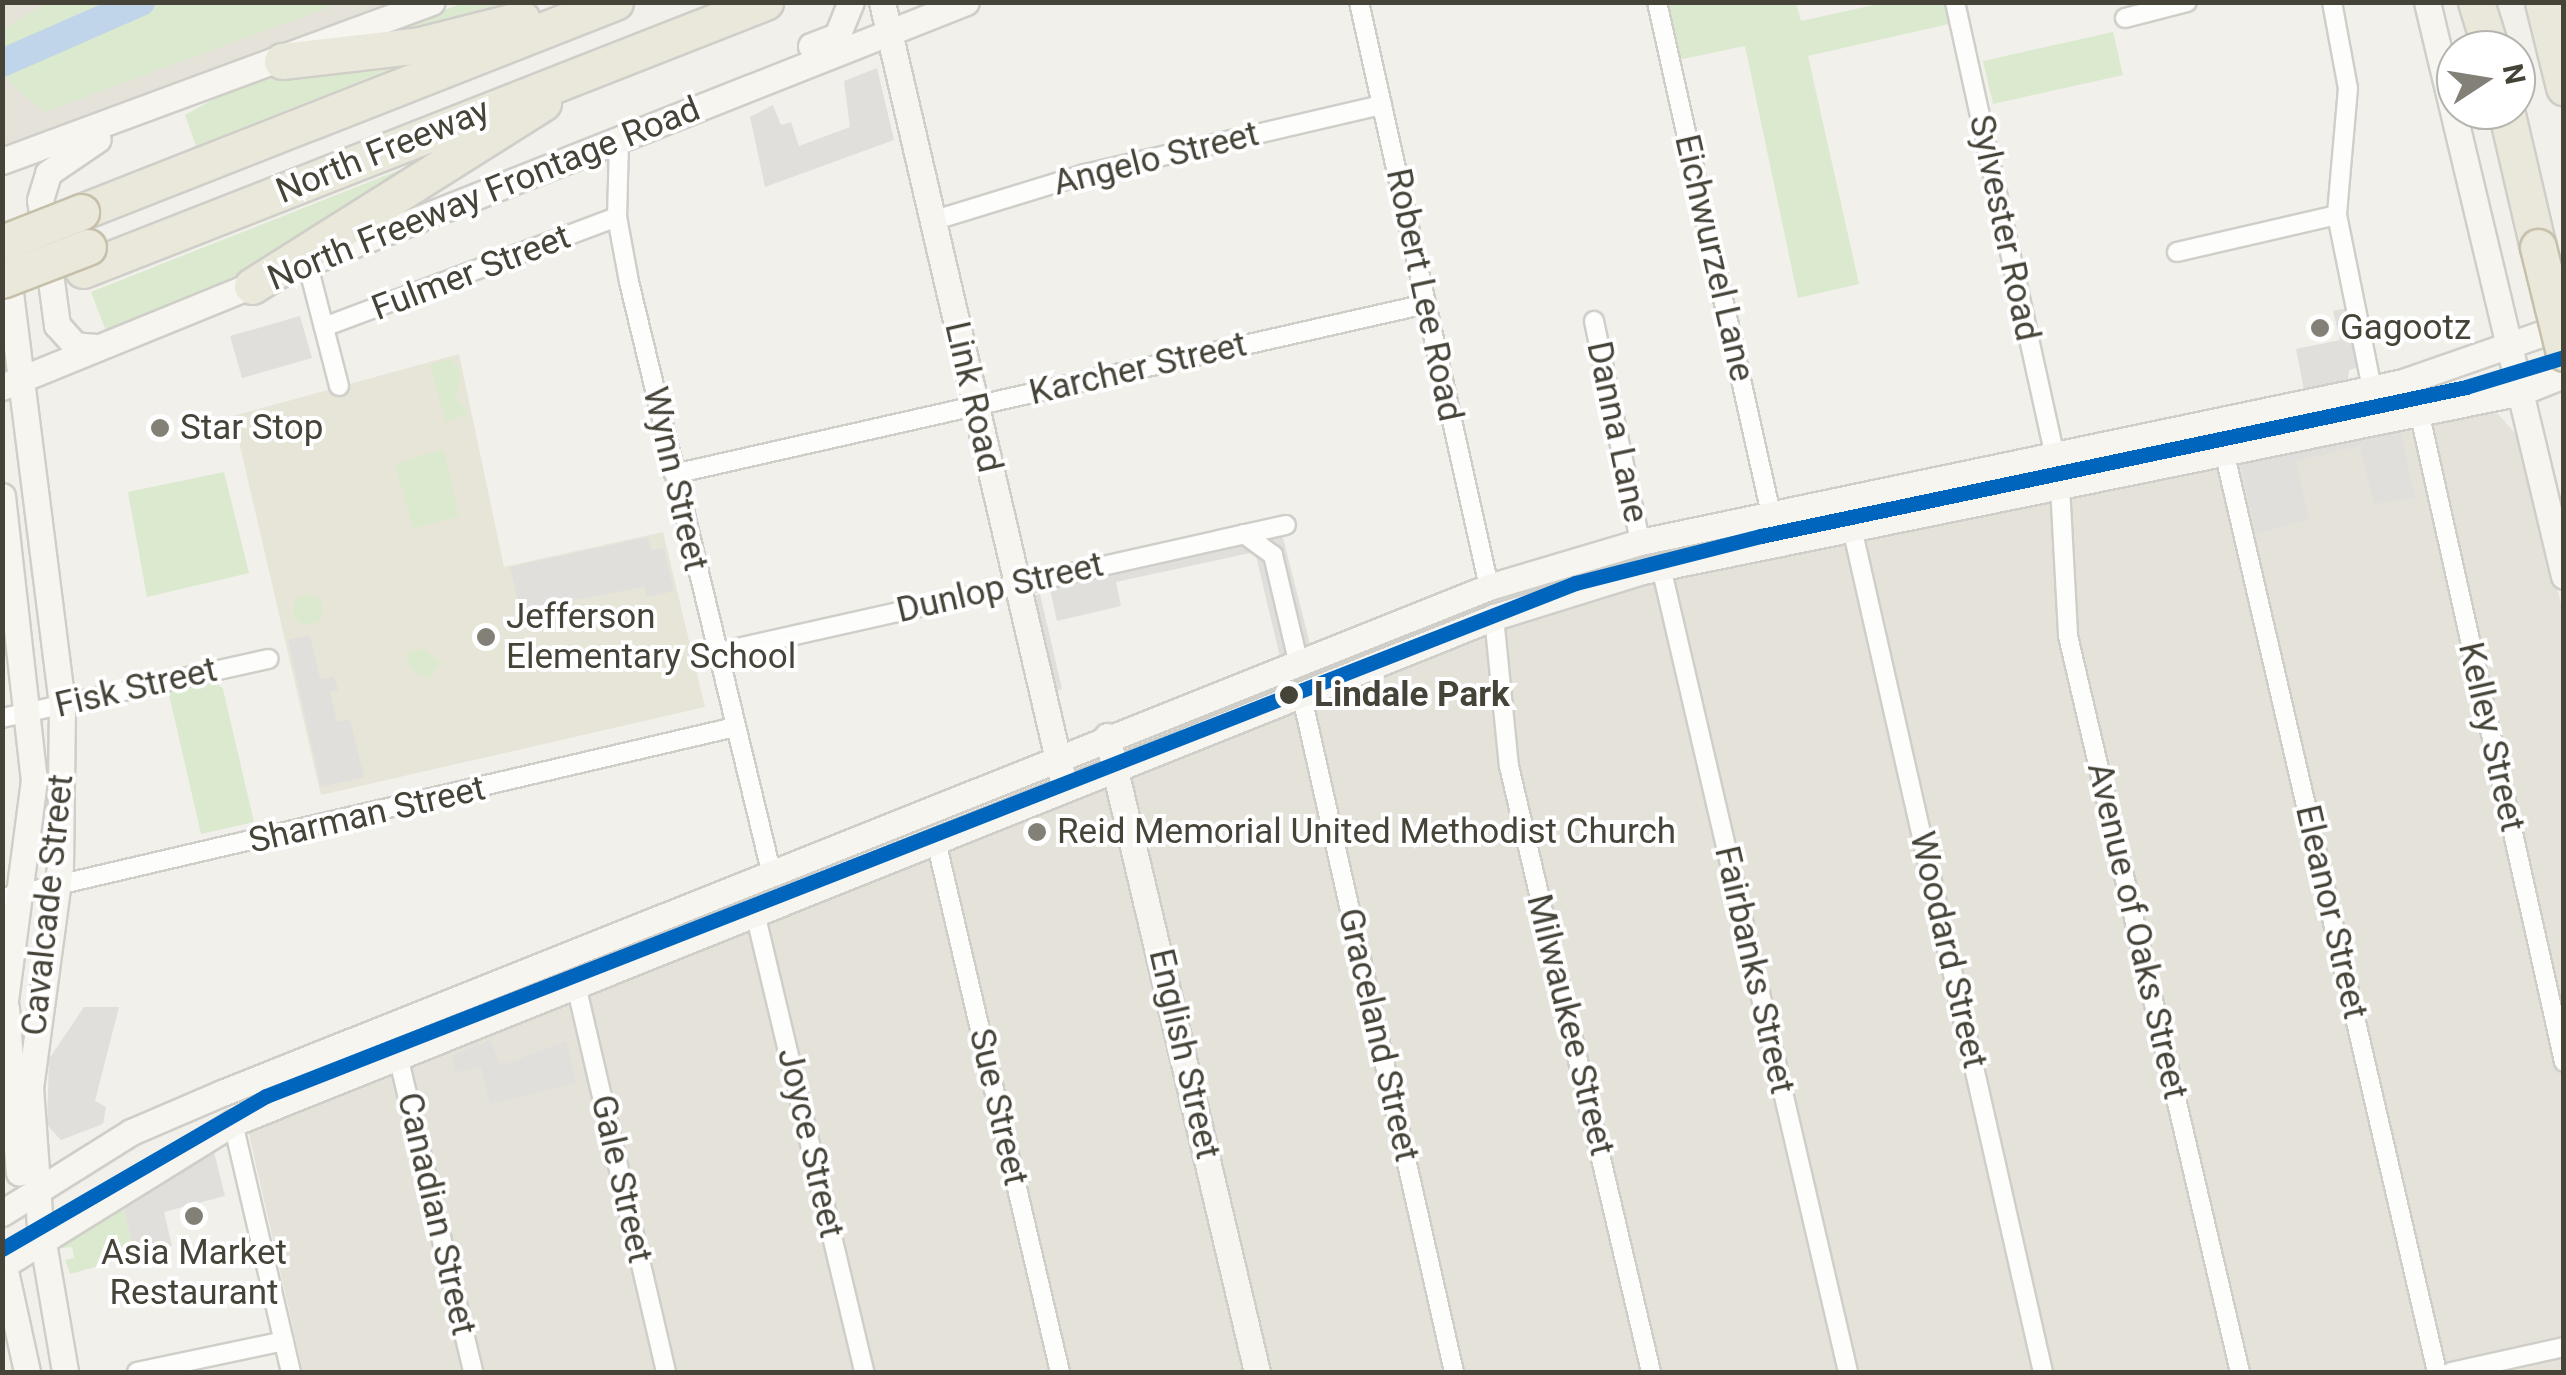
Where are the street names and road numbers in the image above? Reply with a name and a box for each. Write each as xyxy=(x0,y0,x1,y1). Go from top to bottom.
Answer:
street label: North Freeway Frontage Road xyxy=(262,88,706,300)
street label: North Freeway xyxy=(270,89,496,213)
street label: Sylvester Road xyxy=(1960,111,2048,345)
street label: Angelo Street xyxy=(1049,113,1263,205)
street label: Eichwurzel Lane xyxy=(1665,130,1763,386)
street label: Robert Lee Road xyxy=(1377,165,1471,425)
street label: Fulmer Street xyxy=(366,216,576,330)
street label: Link Road xyxy=(935,318,1011,476)
street label: Karcher Street xyxy=(1025,324,1251,414)
street label: Danna Lane xyxy=(1577,338,1657,526)
street label: Wynn Street xyxy=(633,383,717,575)
street label: Dunlop Street xyxy=(893,544,1107,632)
street label: Kelley Street xyxy=(2449,638,2533,836)
street label: Fisk Street xyxy=(51,649,221,727)
street label: Avenue of Oaks Street xyxy=(2078,759,2196,1103)
street label: Sharman Street xyxy=(245,767,489,863)
street label: Cavalcade Street xyxy=(13,772,83,1038)
street label: Eleanor Street xyxy=(2286,801,2376,1023)
street label: Woodard Street xyxy=(1900,828,1996,1072)
street label: Fairbanks Street xyxy=(1705,842,1803,1098)
street label: Milwaukee Street xyxy=(1517,890,1623,1160)
street label: Graceland Street xyxy=(1328,904,1428,1166)
street label: English Street xyxy=(1139,945,1229,1163)
street label: Sue Street xyxy=(960,1024,1036,1190)
street label: Joyce Street xyxy=(768,1044,852,1242)
street label: Canadian Street xyxy=(388,1089,484,1339)
street label: Gale Street xyxy=(581,1091,661,1267)

